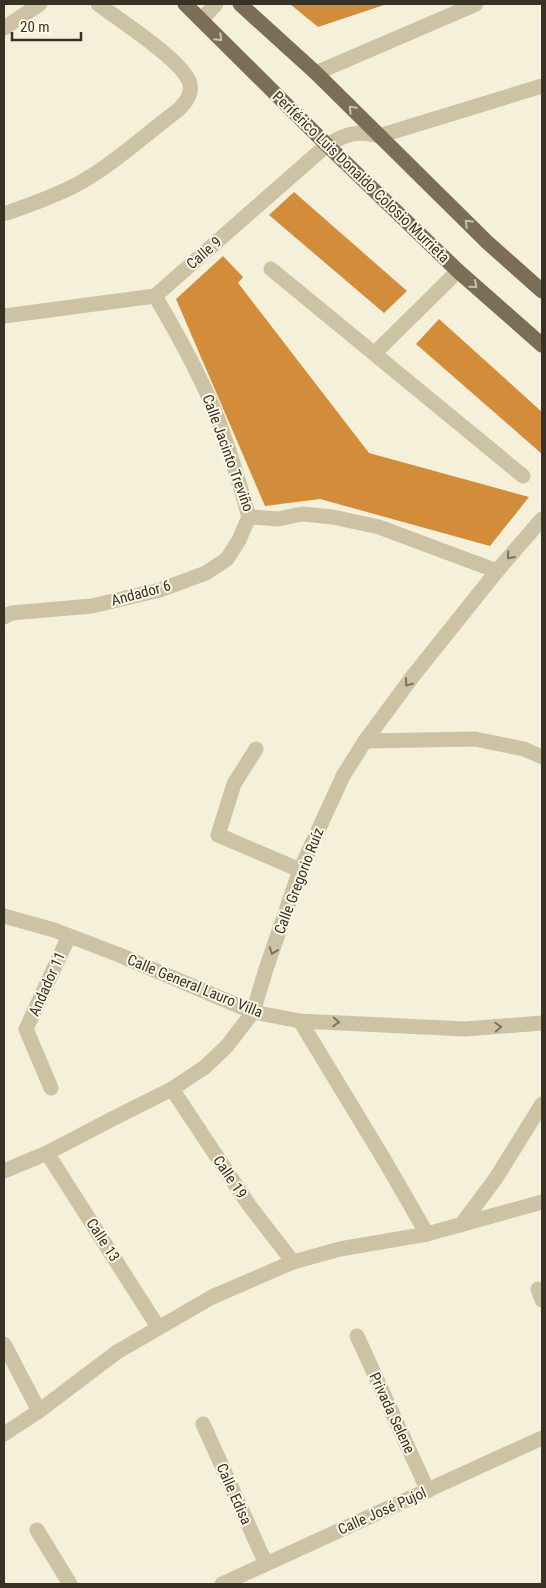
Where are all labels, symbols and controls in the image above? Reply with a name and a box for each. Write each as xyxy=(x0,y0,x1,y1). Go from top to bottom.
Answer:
scale bar xyxy=(12,10,81,42)
text: 20 m xyxy=(20,18,50,36)
one-way arrow xyxy=(214,32,223,41)
street label: Periférico Luis Donaldo Colosio Murrieta xyxy=(269,87,453,267)
one-way arrow xyxy=(349,106,358,115)
one-way arrow xyxy=(465,220,474,229)
street label: Calle 9 xyxy=(183,233,225,273)
one-way arrow xyxy=(468,279,477,288)
street label: Calle Jacinto Treviño xyxy=(198,392,258,514)
one-way arrow xyxy=(507,551,516,560)
street label: Andador 6 xyxy=(109,576,173,610)
one-way arrow xyxy=(406,677,414,686)
street label: Calle Gregorio Ruíz xyxy=(270,825,328,937)
one-way arrow xyxy=(269,946,279,954)
street label: Andador 11 xyxy=(25,949,69,1019)
street label: Calle General Lauro Villa xyxy=(125,951,265,1021)
one-way arrow xyxy=(332,1017,340,1028)
one-way arrow xyxy=(495,1022,503,1033)
street label: Calle 19 xyxy=(209,1152,251,1202)
street label: Calle 13 xyxy=(82,1215,124,1265)
street label: Privada Selene xyxy=(365,1370,419,1456)
street label: Calle Edisa xyxy=(213,1461,255,1527)
street label: Calle José Pujol xyxy=(335,1483,429,1539)

